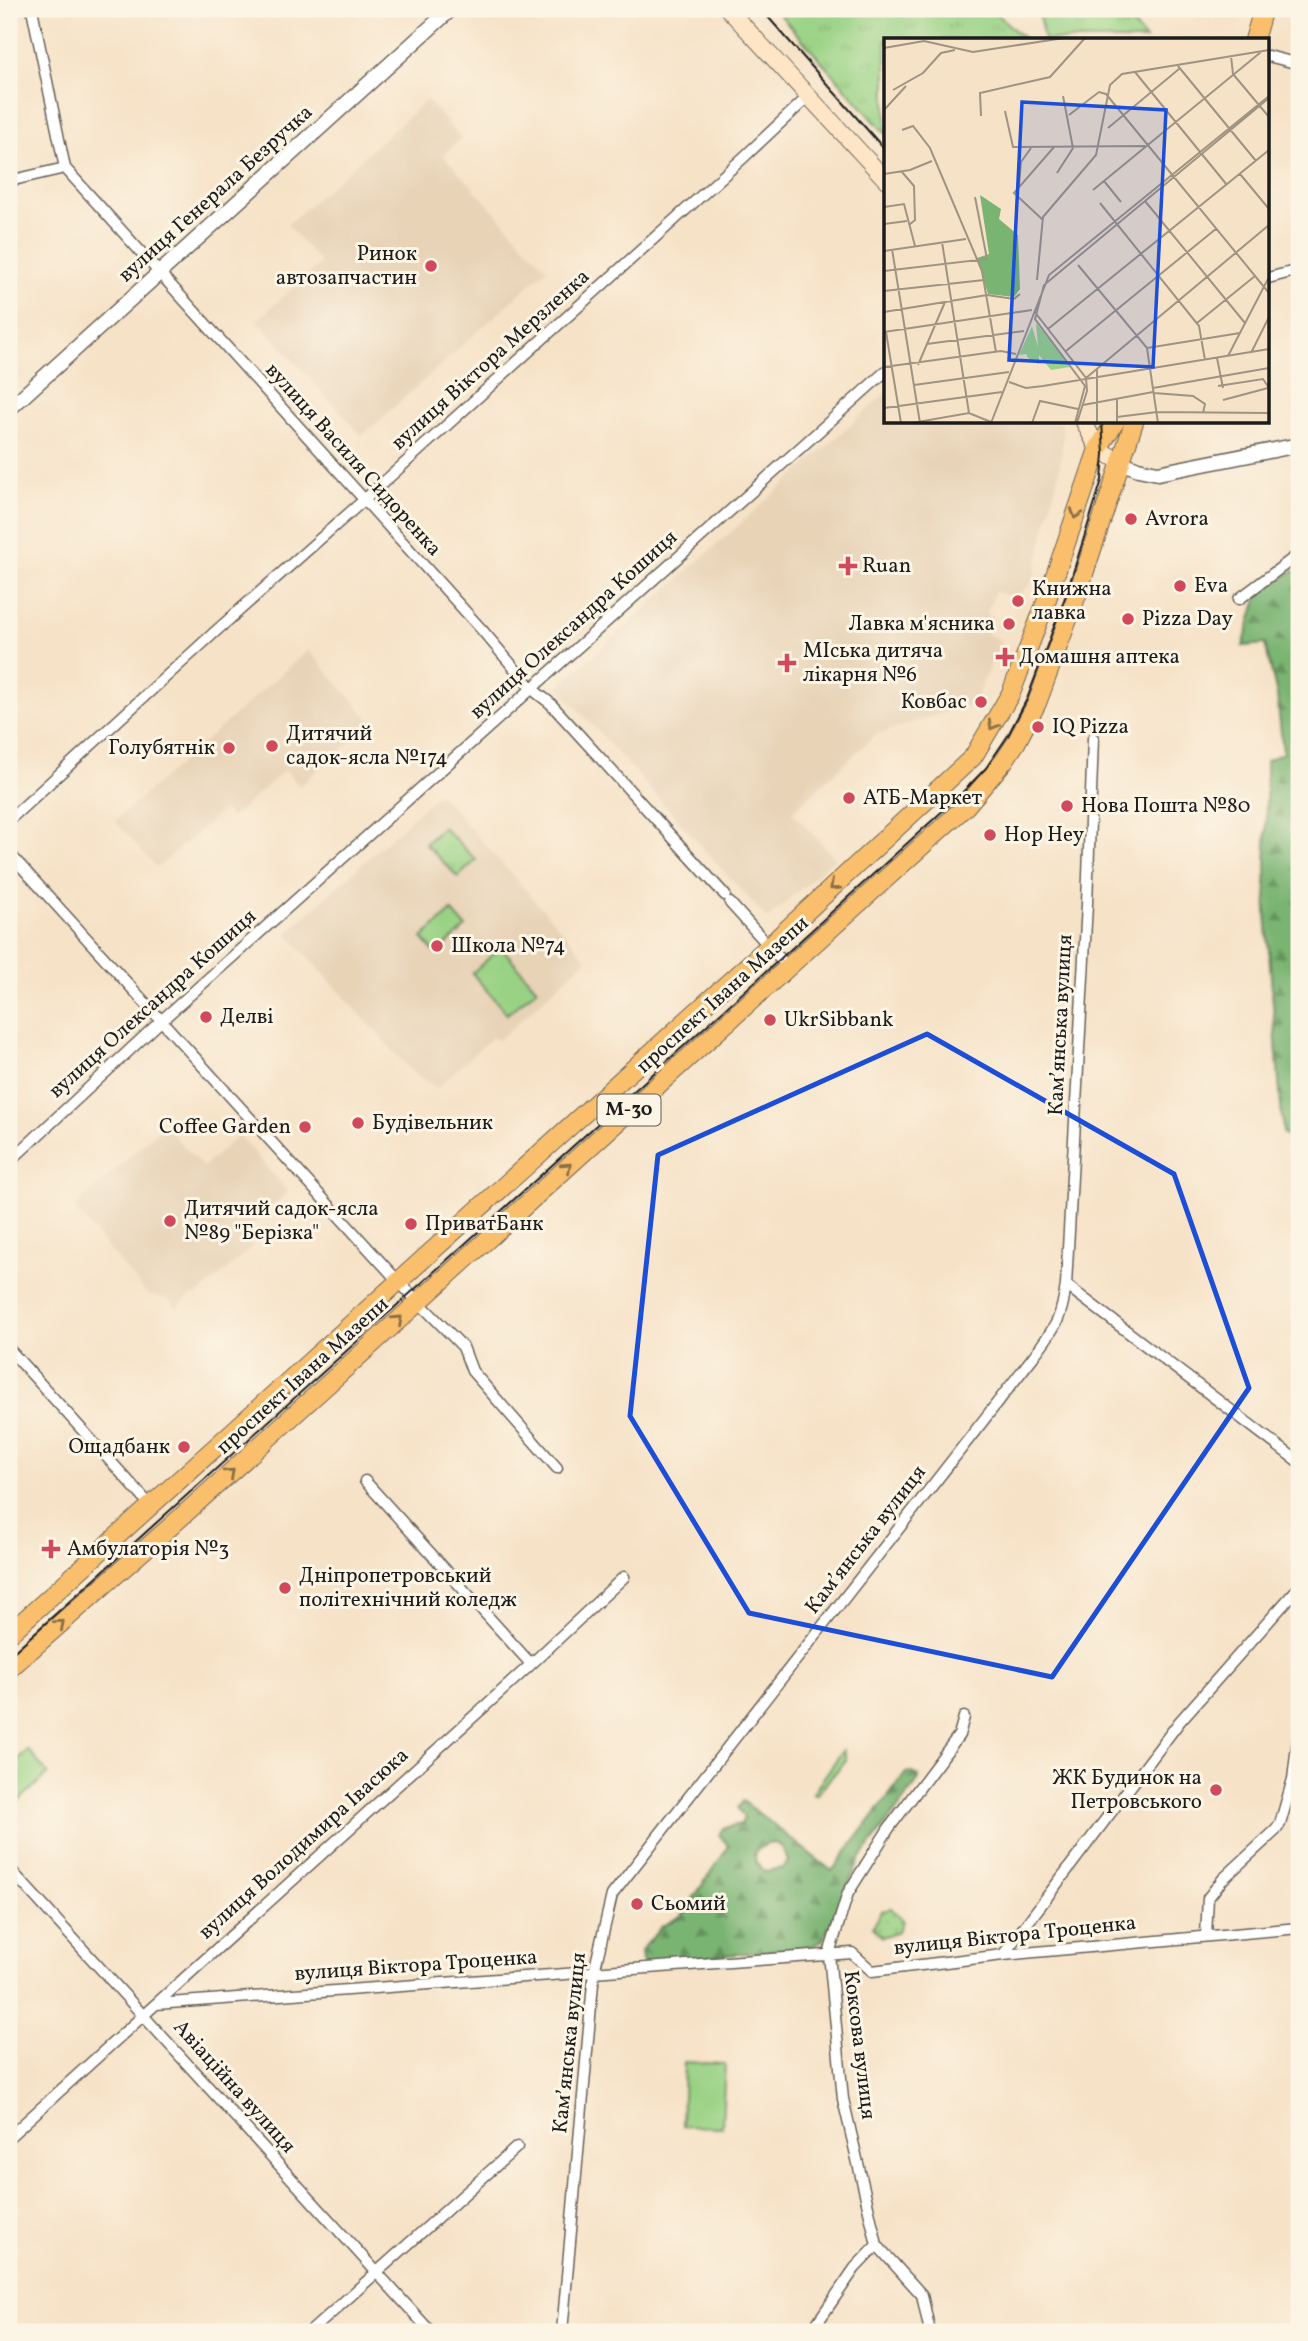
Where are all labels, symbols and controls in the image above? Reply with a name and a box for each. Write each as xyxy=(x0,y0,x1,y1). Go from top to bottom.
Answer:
inset map xyxy=(884,38,1270,424)
street label: вулиця Генерала Безручка xyxy=(112,99,320,289)
place label: Ринок автозапчастин xyxy=(276,240,417,293)
marker: Ринок автозапчастин xyxy=(423,258,439,274)
street label: вулиця Віктора Мерзленка xyxy=(385,263,597,457)
street label: вулиця Василя Сидоренка xyxy=(258,357,448,563)
place label: Avrora xyxy=(1145,505,1209,534)
one-way arrow xyxy=(1070,507,1084,519)
marker: Avrora xyxy=(1123,511,1139,527)
street label: вулиця Олександра Кошиця xyxy=(464,524,684,726)
place label: Ruan xyxy=(862,552,911,581)
marker: Ruan xyxy=(840,558,856,574)
place label: Eva xyxy=(1194,572,1228,601)
place label: Книжна лавка xyxy=(1032,575,1112,628)
marker: Eva xyxy=(1172,578,1188,594)
marker: Книжна лавка xyxy=(1010,593,1026,609)
place label: Pizza Day xyxy=(1142,605,1233,634)
place label: Лавка м'ясника xyxy=(848,610,995,639)
marker: Pizza Day xyxy=(1120,611,1136,627)
marker: Лавка м'ясника xyxy=(1001,616,1017,632)
place label: МІська дитяча лікарня №6 xyxy=(803,637,943,690)
place label: Домашня аптека xyxy=(1019,643,1180,672)
marker: Домашня аптека xyxy=(997,649,1013,665)
marker: МІська дитяча лікарня №6 xyxy=(777,653,797,673)
place label: Ковбас xyxy=(901,688,967,717)
marker: Ковбас xyxy=(973,694,989,710)
place label: IQ Pizza xyxy=(1052,713,1129,742)
one-way arrow xyxy=(988,718,1001,730)
marker: IQ Pizza xyxy=(1030,719,1046,735)
place label: Дитячий садок-ясла №174 xyxy=(286,720,448,773)
place label: Голубятнік xyxy=(108,734,215,763)
marker: Дитячий садок-ясла №174 xyxy=(264,738,280,754)
marker: Голубятнік xyxy=(221,740,237,756)
place label: АТБ-Маркет xyxy=(863,784,982,813)
marker: АТБ-Маркет xyxy=(841,790,857,806)
place label: Нова Пошта №80 xyxy=(1081,792,1250,821)
marker: Нова Пошта №80 xyxy=(1059,798,1075,814)
place label: Hop Hey xyxy=(1004,821,1085,850)
marker: Hop Hey xyxy=(982,827,998,843)
one-way arrow xyxy=(829,878,842,891)
street label: вулиця Олександра Кошиця xyxy=(43,903,263,1105)
street label: проспект Івана Мазепи xyxy=(630,909,816,1080)
place label: Школа №74 xyxy=(451,932,566,961)
street label: Камʼянська вулиця xyxy=(1042,933,1080,1117)
marker: Школа №74 xyxy=(429,938,445,954)
place label: Делві xyxy=(220,1003,274,1032)
place label: UkrSibbank xyxy=(784,1006,894,1035)
marker: Делві xyxy=(198,1009,214,1025)
marker: UkrSibbank xyxy=(762,1012,778,1028)
road number: М-30 xyxy=(598,1094,660,1126)
place label: Будівельник xyxy=(372,1109,493,1138)
place label: Coffee Garden xyxy=(159,1113,291,1142)
marker: Будівельник xyxy=(350,1115,366,1131)
marker: Coffee Garden xyxy=(297,1119,313,1135)
one-way arrow xyxy=(559,1163,572,1175)
place label: Дитячий садок-ясла №89 "Берізка" xyxy=(184,1195,379,1248)
place label: ПриватБанк xyxy=(425,1210,543,1239)
marker: Дитячий садок-ясла №89 "Берізка" xyxy=(162,1213,178,1229)
marker: ПриватБанк xyxy=(403,1216,419,1232)
street label: проспект Івана Мазепи xyxy=(210,1290,396,1461)
one-way arrow xyxy=(390,1315,403,1328)
place label: Ощадбанк xyxy=(69,1433,170,1462)
marker: Ощадбанк xyxy=(176,1439,192,1455)
street label: Камʼянська вулиця xyxy=(799,1459,933,1621)
one-way arrow xyxy=(222,1468,235,1481)
place label: Амбулаторія №3 xyxy=(67,1535,229,1564)
marker: Амбулаторія №3 xyxy=(41,1539,61,1559)
place label: Дніпропетровський політехнічний коледж xyxy=(299,1562,517,1615)
marker: Дніпропетровський політехнічний коледж xyxy=(277,1580,293,1596)
one-way arrow xyxy=(52,1620,65,1632)
street label: вулиця Володимира Івасюка xyxy=(193,1742,415,1946)
place label: ЖК Будинок на Петровського xyxy=(1052,1764,1202,1817)
marker: ЖК Будинок на Петровського xyxy=(1208,1782,1224,1798)
place label: Сьомий xyxy=(651,1890,726,1919)
marker: Сьомий xyxy=(629,1896,645,1912)
street label: вулиця Віктора Троценка xyxy=(892,1909,1138,1963)
street label: вулиця Віктора Троценка xyxy=(294,1943,538,1989)
street label: Камʼянська вулиця xyxy=(546,1951,594,2135)
street label: Коксова вулиця xyxy=(835,1969,883,2121)
street label: Авіаційна вулиця xyxy=(166,2014,302,2160)

